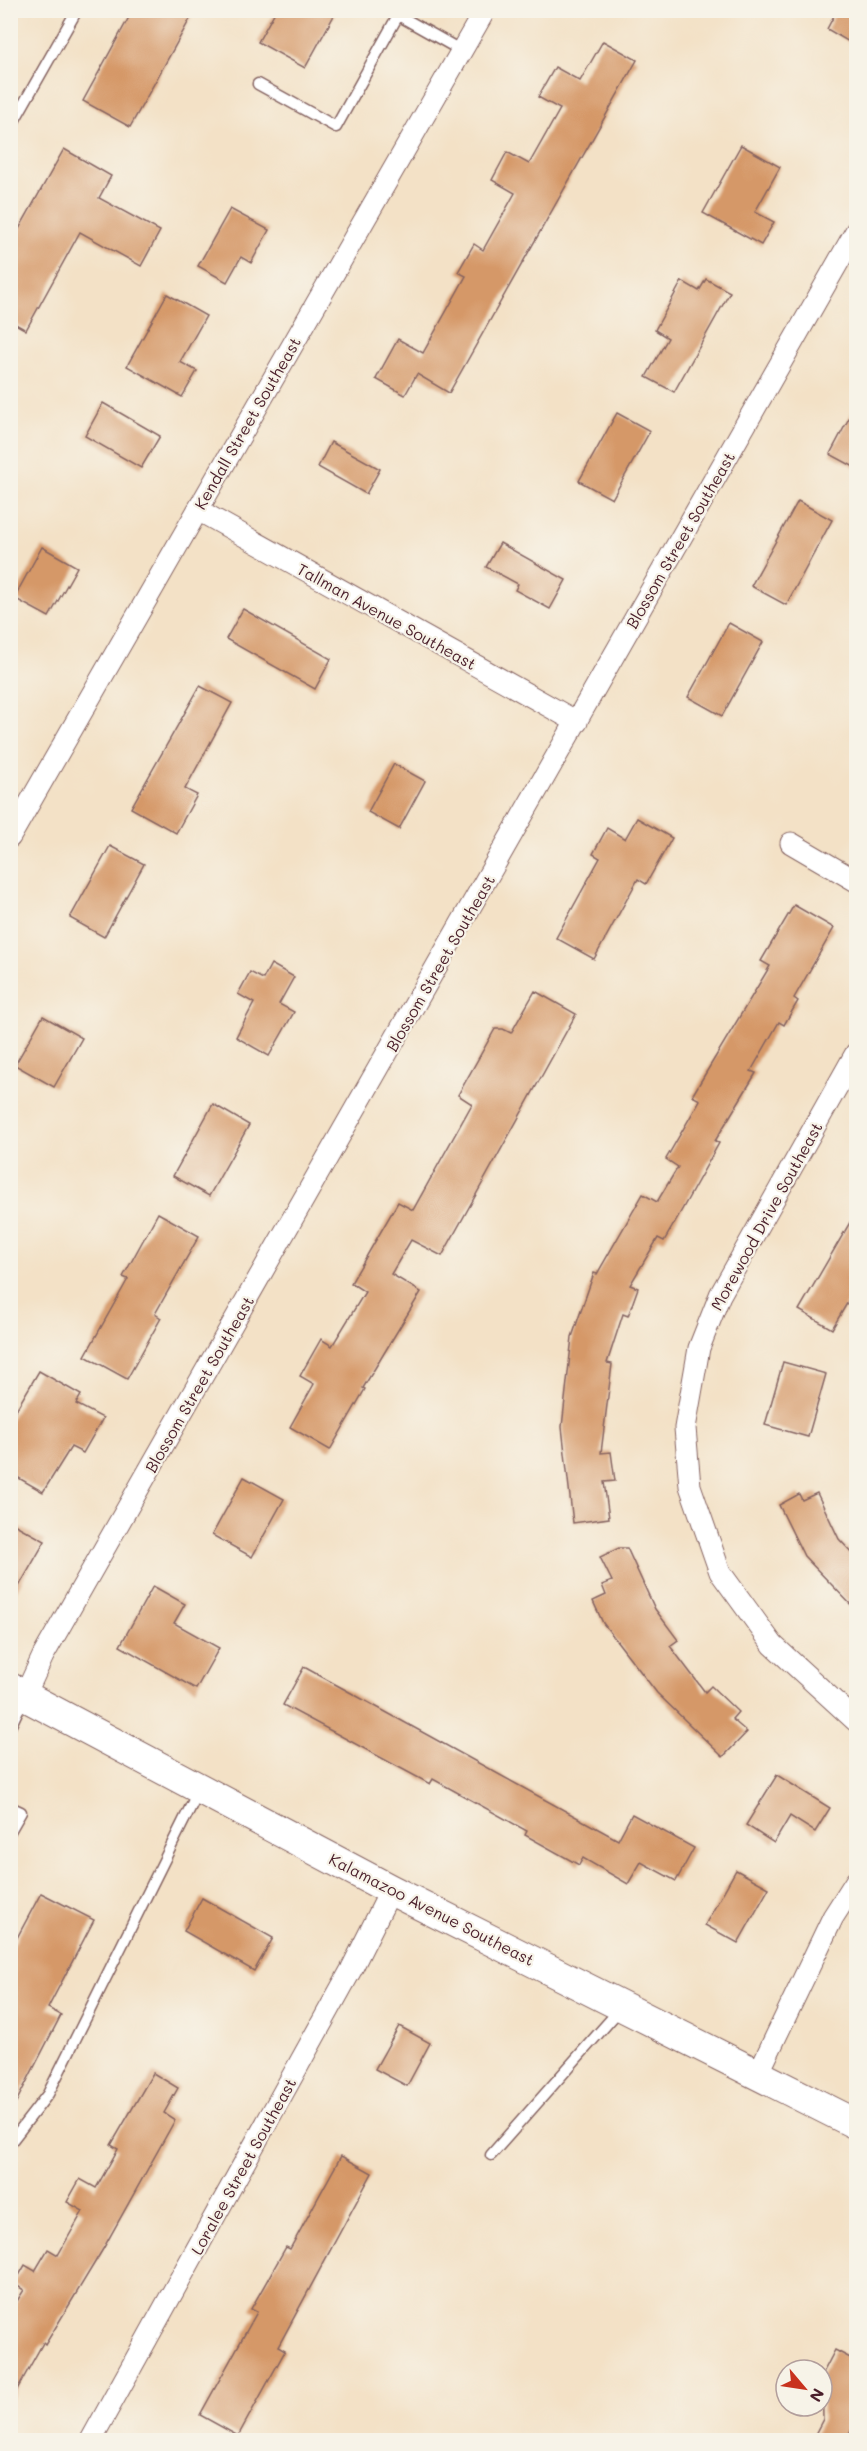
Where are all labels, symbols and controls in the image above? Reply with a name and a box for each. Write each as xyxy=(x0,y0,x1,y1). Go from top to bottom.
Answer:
street label: Kendall Street Southeast xyxy=(189,333,305,513)
street label: Blossom Street Southeast xyxy=(621,448,739,632)
street label: Tallman Avenue Southeast xyxy=(294,558,480,674)
street label: Blossom Street Southeast xyxy=(381,871,499,1055)
street label: Morewood Drive Southeast xyxy=(705,1118,827,1314)
street label: Blossom Street Southeast xyxy=(140,1292,258,1476)
street label: Kalamazoo Avenue Southeast xyxy=(326,1848,538,1970)
street label: Loralee Street Southeast xyxy=(186,2074,300,2258)
north arrow xyxy=(774,2358,834,2418)
text: N xyxy=(805,2385,830,2406)

